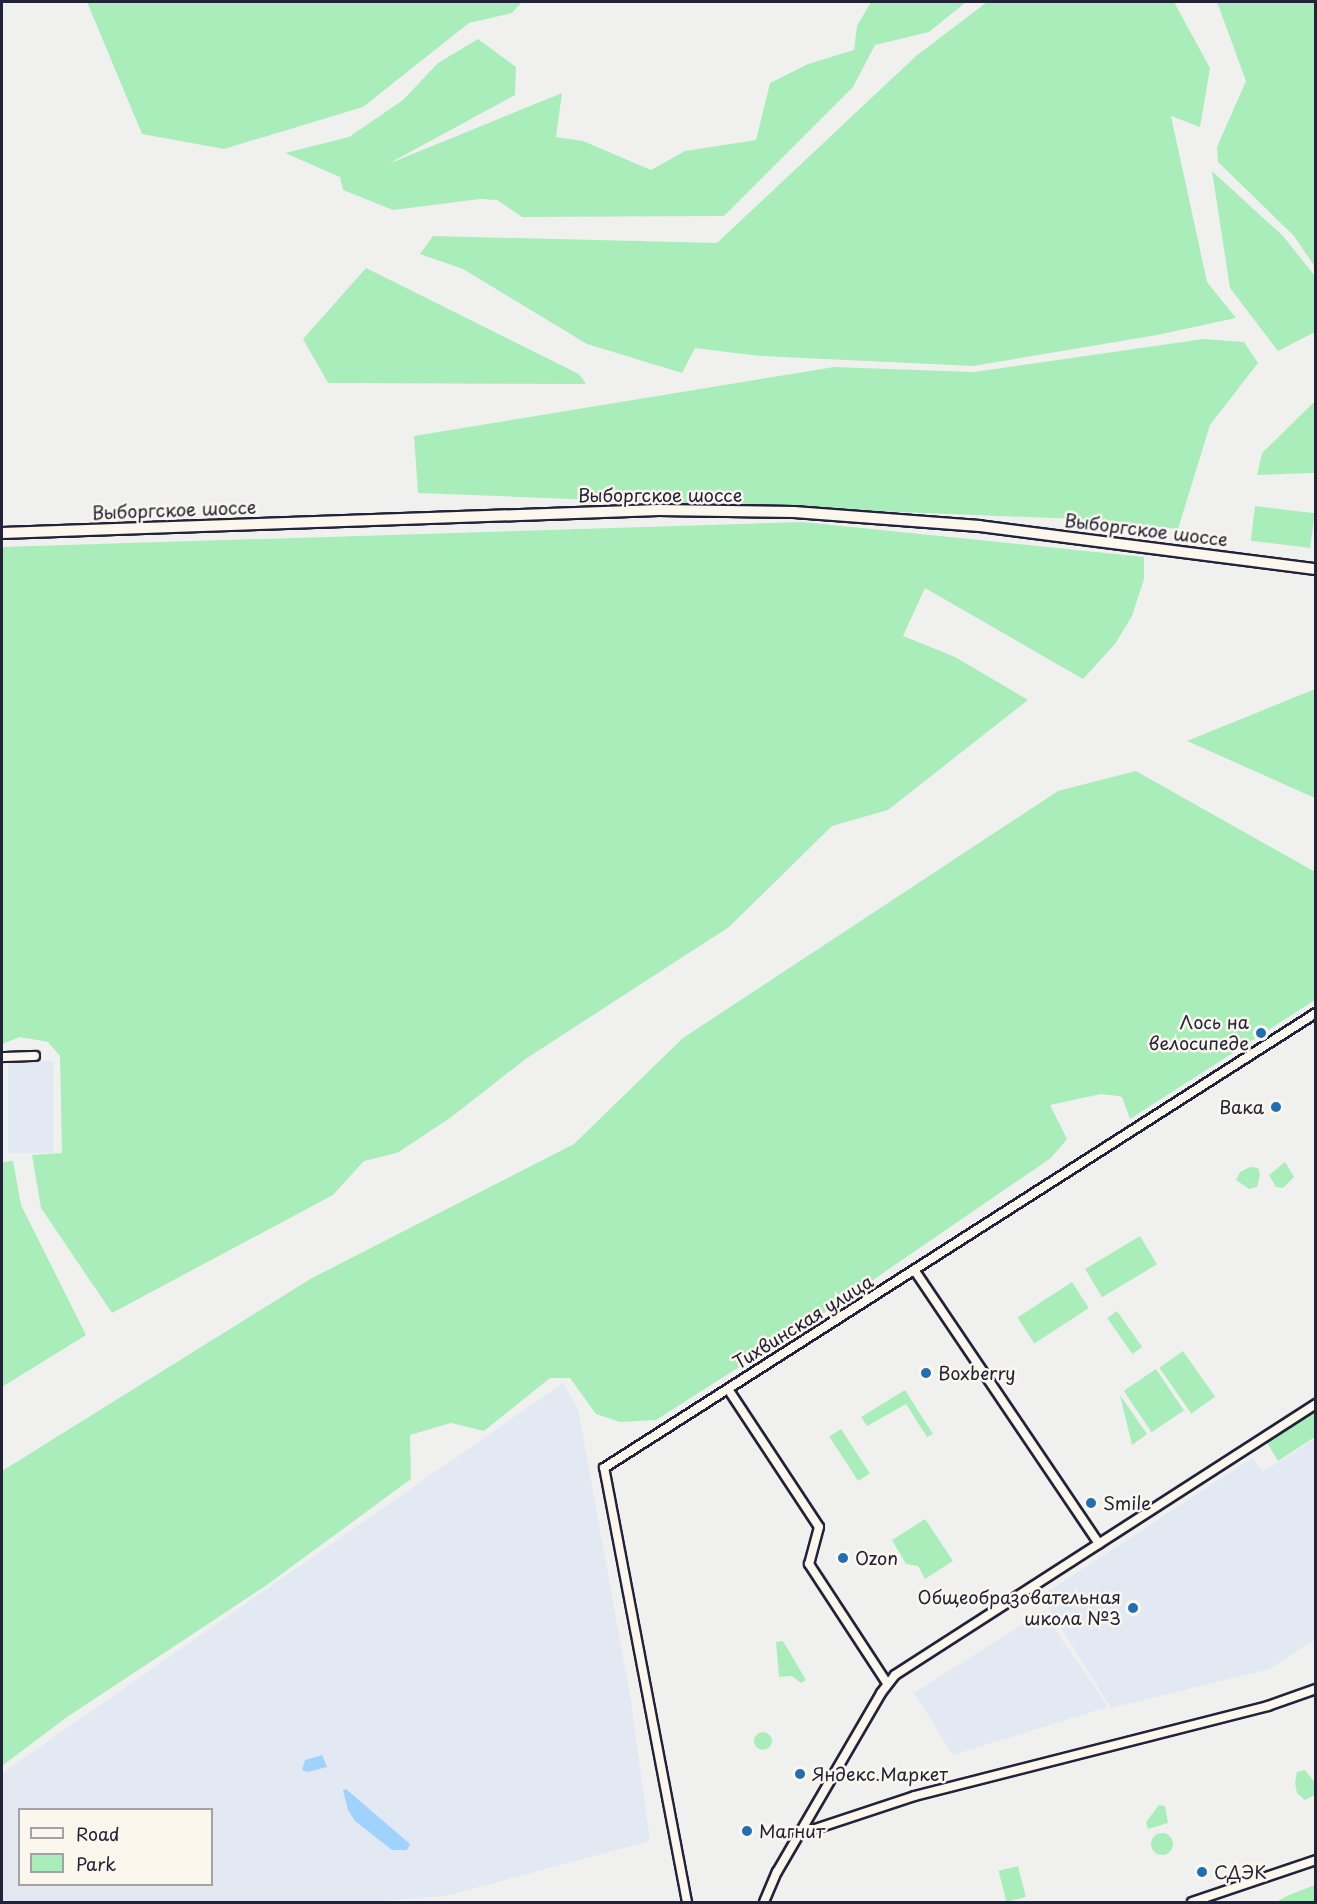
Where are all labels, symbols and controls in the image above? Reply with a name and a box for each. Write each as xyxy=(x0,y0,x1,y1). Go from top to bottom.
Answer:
street label: Выборгское шоссе xyxy=(578,484,742,506)
street label: Выборгское шоссе xyxy=(91,496,257,524)
street label: Выборгское шоссе xyxy=(1063,509,1229,551)
place label: Лось на велосипеде xyxy=(1149,1012,1249,1054)
marker: Лось на велосипеде xyxy=(1254,1026,1268,1040)
place label: Вака xyxy=(1219,1096,1264,1118)
marker: Вака xyxy=(1269,1100,1283,1114)
street label: Тихвинская улица xyxy=(729,1270,877,1374)
place label: Boxberry xyxy=(938,1362,1016,1384)
marker: Boxberry xyxy=(919,1366,933,1380)
place label: Smile xyxy=(1103,1492,1151,1514)
marker: Smile xyxy=(1084,1496,1098,1510)
place label: Ozon xyxy=(855,1547,898,1569)
marker: Ozon xyxy=(836,1551,850,1565)
place label: Общеобразовательная школа №3 xyxy=(918,1587,1121,1630)
marker: Общеобразовательная школа №3 xyxy=(1126,1601,1140,1615)
place label: Яндекс.Маркет xyxy=(812,1763,948,1785)
marker: Яндекс.Маркет xyxy=(793,1767,807,1781)
legend xyxy=(18,1808,213,1886)
text: Road xyxy=(76,1820,120,1847)
place label: Магнит xyxy=(759,1820,825,1842)
marker: Магнит xyxy=(740,1824,754,1838)
text: Park xyxy=(76,1850,116,1877)
place label: СДЭК xyxy=(1214,1861,1267,1883)
marker: СДЭК xyxy=(1195,1865,1209,1879)

